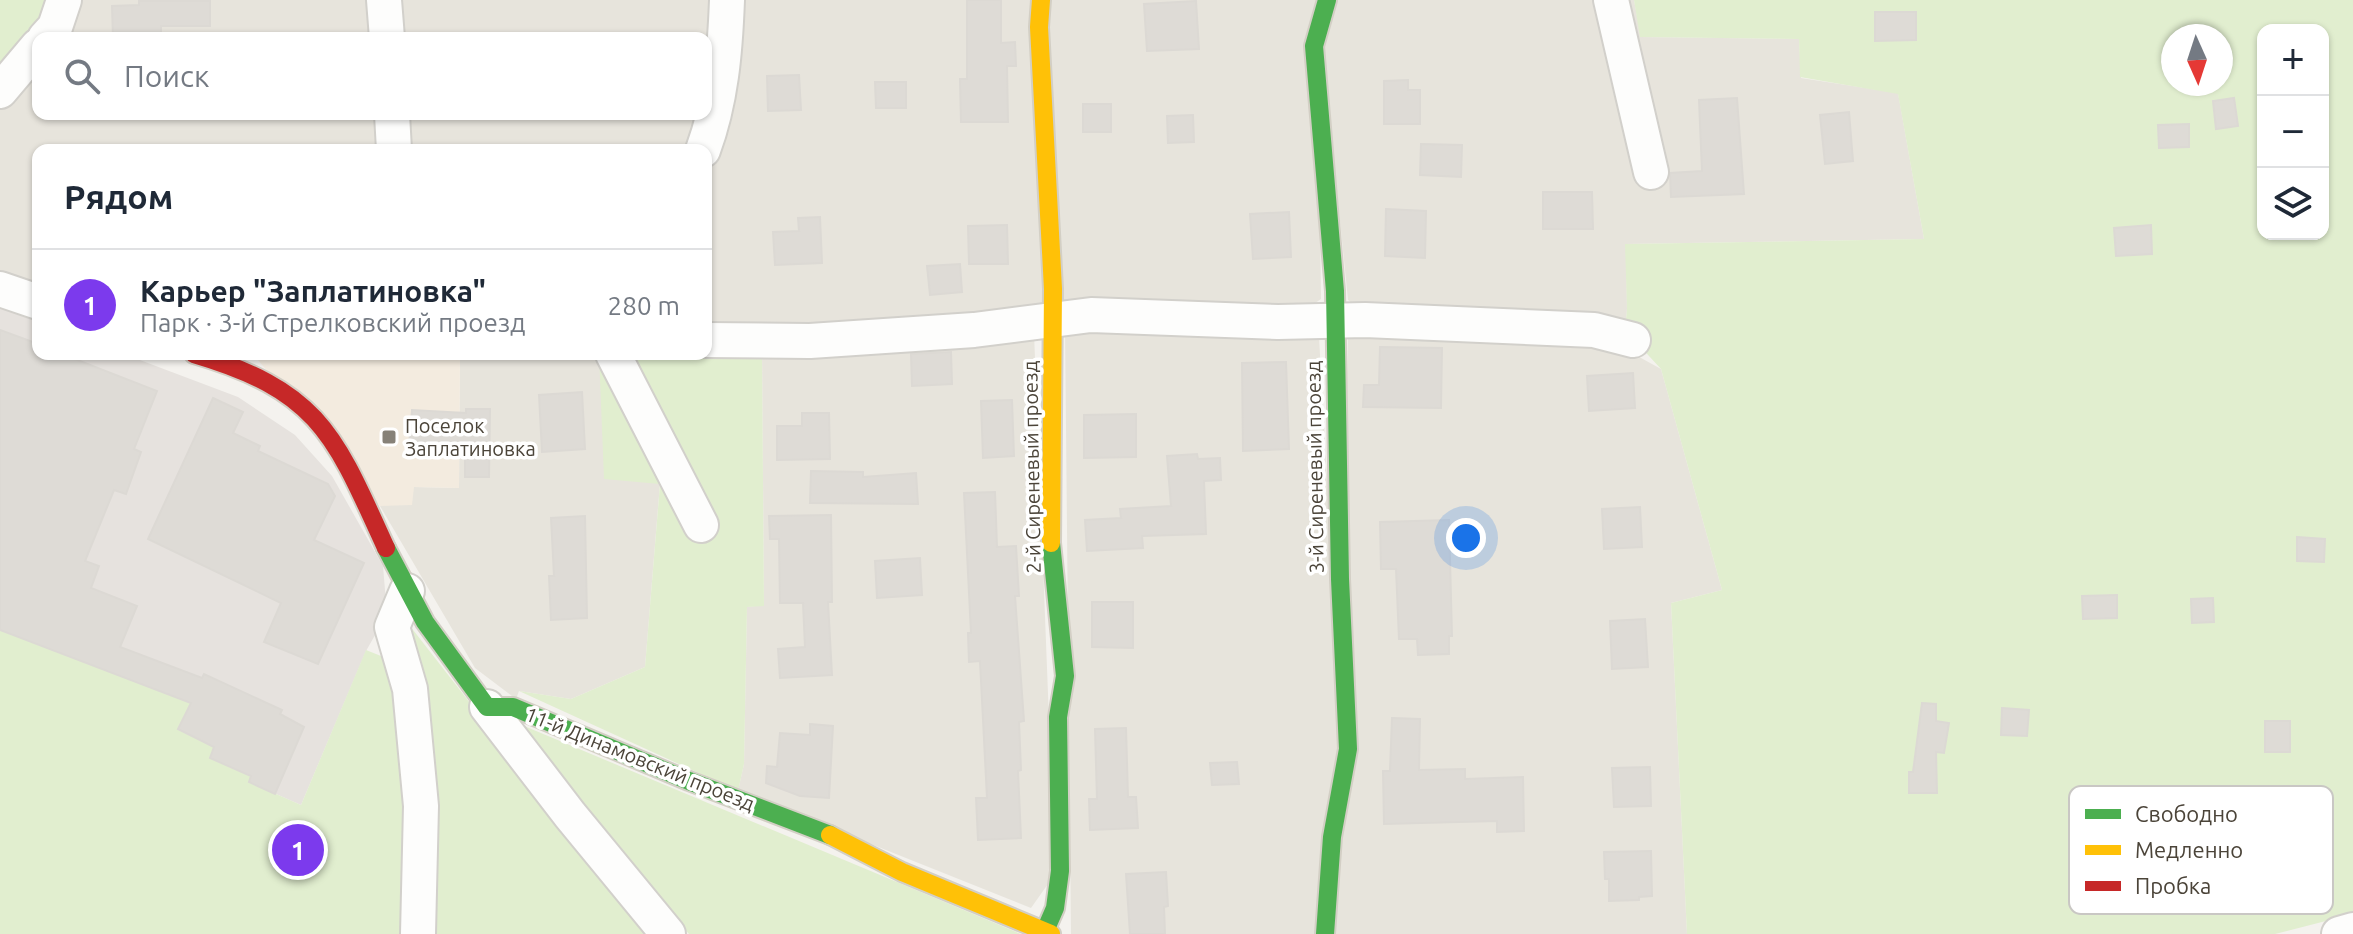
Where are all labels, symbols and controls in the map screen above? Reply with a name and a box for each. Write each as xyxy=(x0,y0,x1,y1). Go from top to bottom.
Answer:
north arrow xyxy=(2161,24,2233,96)
map controls xyxy=(2257,24,2329,240)
button: + xyxy=(2257,24,2329,96)
search box xyxy=(32,32,712,120)
icon: search xyxy=(60,54,104,98)
text: Поиск xyxy=(124,59,209,93)
button: − xyxy=(2257,96,2329,168)
button: layers xyxy=(2257,168,2329,240)
text: Рядом xyxy=(64,177,173,215)
text: Карьер "Заплатиновка" xyxy=(140,274,486,308)
text: 1 xyxy=(83,291,97,320)
text: 280 m xyxy=(608,291,680,320)
text: Парк · 3-й Стрелковский проезд xyxy=(140,308,526,337)
street label: 2-й Сиреневый проезд xyxy=(1018,360,1045,574)
street label: 3-й Сиреневый проезд xyxy=(1301,360,1328,574)
place label: Поселок Заплатиновка xyxy=(405,414,536,460)
marker: Поселок Заплатиновка xyxy=(380,428,398,446)
your location xyxy=(1446,518,1486,558)
street label: 11-й Динамовский проезд xyxy=(522,702,758,815)
legend xyxy=(2069,786,2333,914)
text: Свободно xyxy=(2135,801,2238,826)
pin: 1 xyxy=(272,820,324,880)
text: Медленно xyxy=(2135,837,2243,862)
text: Пробка xyxy=(2135,873,2211,898)

